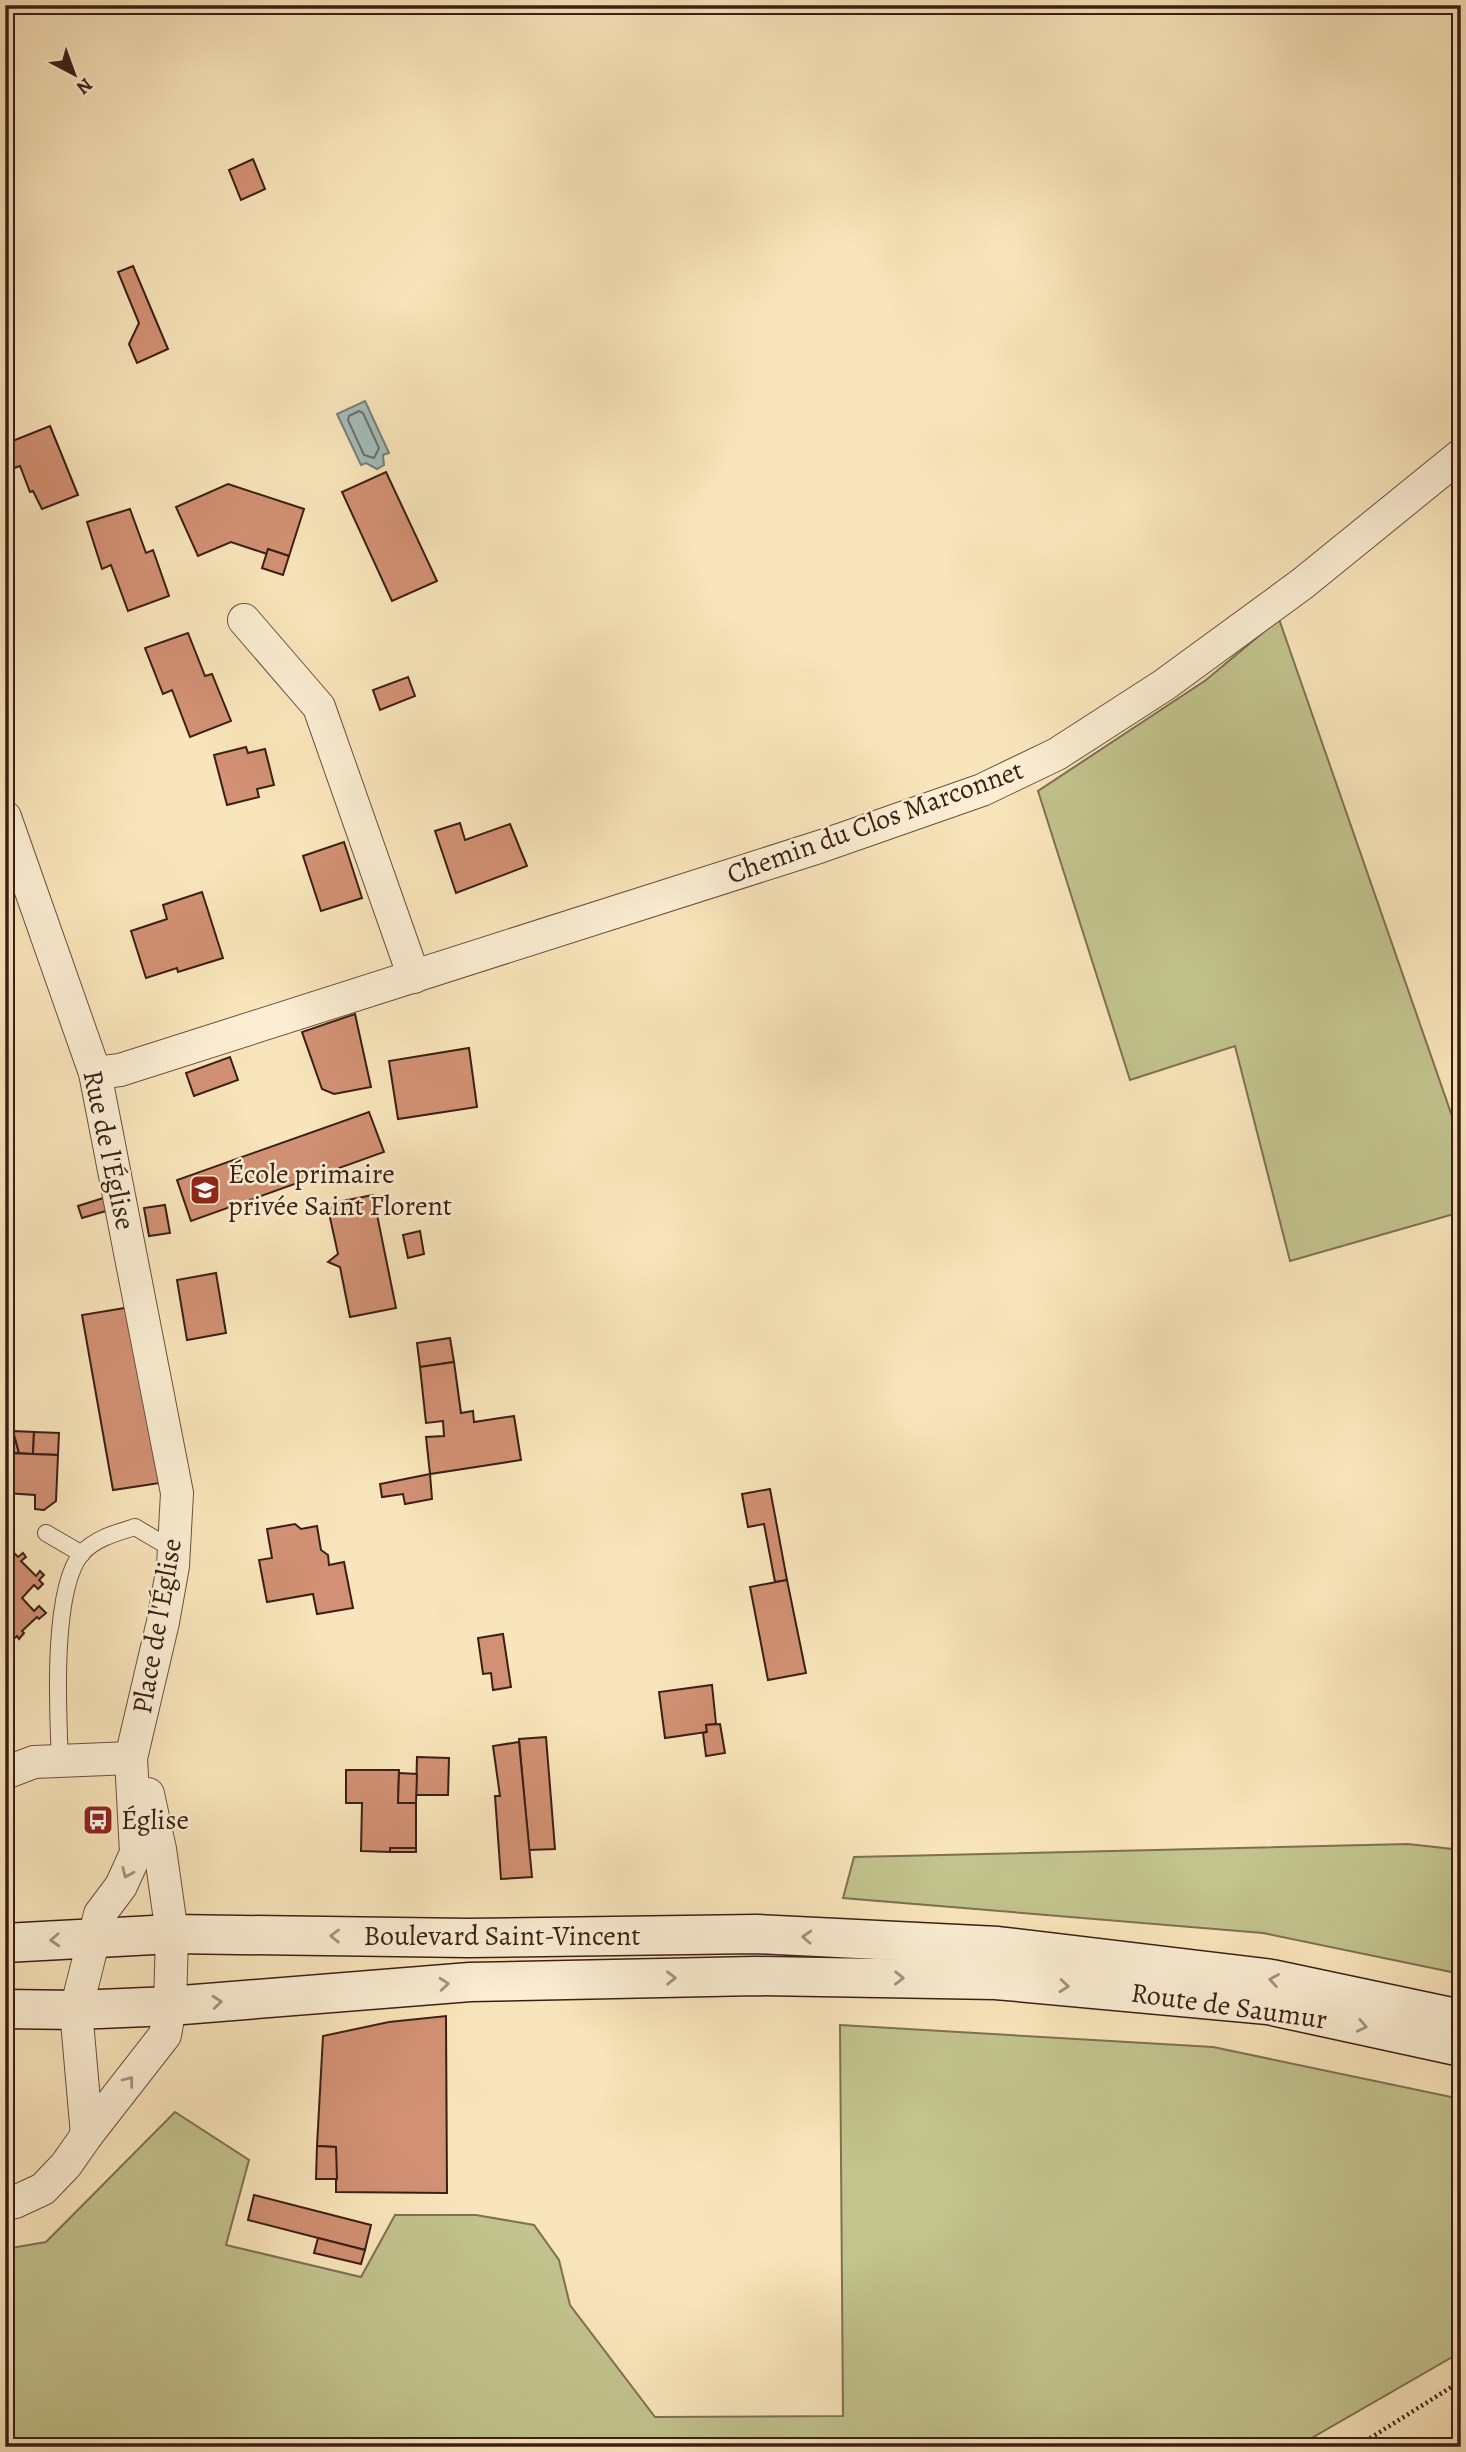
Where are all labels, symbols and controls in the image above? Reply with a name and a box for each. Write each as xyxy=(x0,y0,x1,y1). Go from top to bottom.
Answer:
north arrow xyxy=(38,38,108,108)
text: N xyxy=(71,72,98,101)
street label: Chemin du Clos Marconnet xyxy=(722,751,1028,893)
street label: Rue de l'Église xyxy=(74,1067,144,1233)
place label: École primaire privée Saint Florent xyxy=(228,1155,452,1225)
school or university icon: École primaire privée Saint Florent xyxy=(188,1173,222,1207)
street label: Place de l'Église xyxy=(123,1535,191,1717)
place label: Église xyxy=(121,1801,189,1839)
bus stop icon: Église xyxy=(81,1803,115,1837)
one-way arrow xyxy=(121,1866,135,1878)
street label: Boulevard Saint-Vincent xyxy=(364,1917,640,1955)
one-way arrow xyxy=(329,1928,340,1944)
one-way arrow xyxy=(801,1929,812,1944)
one-way arrow xyxy=(49,1932,60,1947)
one-way arrow xyxy=(666,1970,677,1985)
one-way arrow xyxy=(894,1970,904,1986)
street label: Route de Saumur xyxy=(1129,1973,1330,2039)
one-way arrow xyxy=(1268,1973,1280,1988)
one-way arrow xyxy=(439,1977,450,1992)
one-way arrow xyxy=(1059,1978,1070,1993)
one-way arrow xyxy=(212,1995,223,2010)
one-way arrow xyxy=(1356,2017,1368,2032)
one-way arrow xyxy=(120,2076,133,2089)

